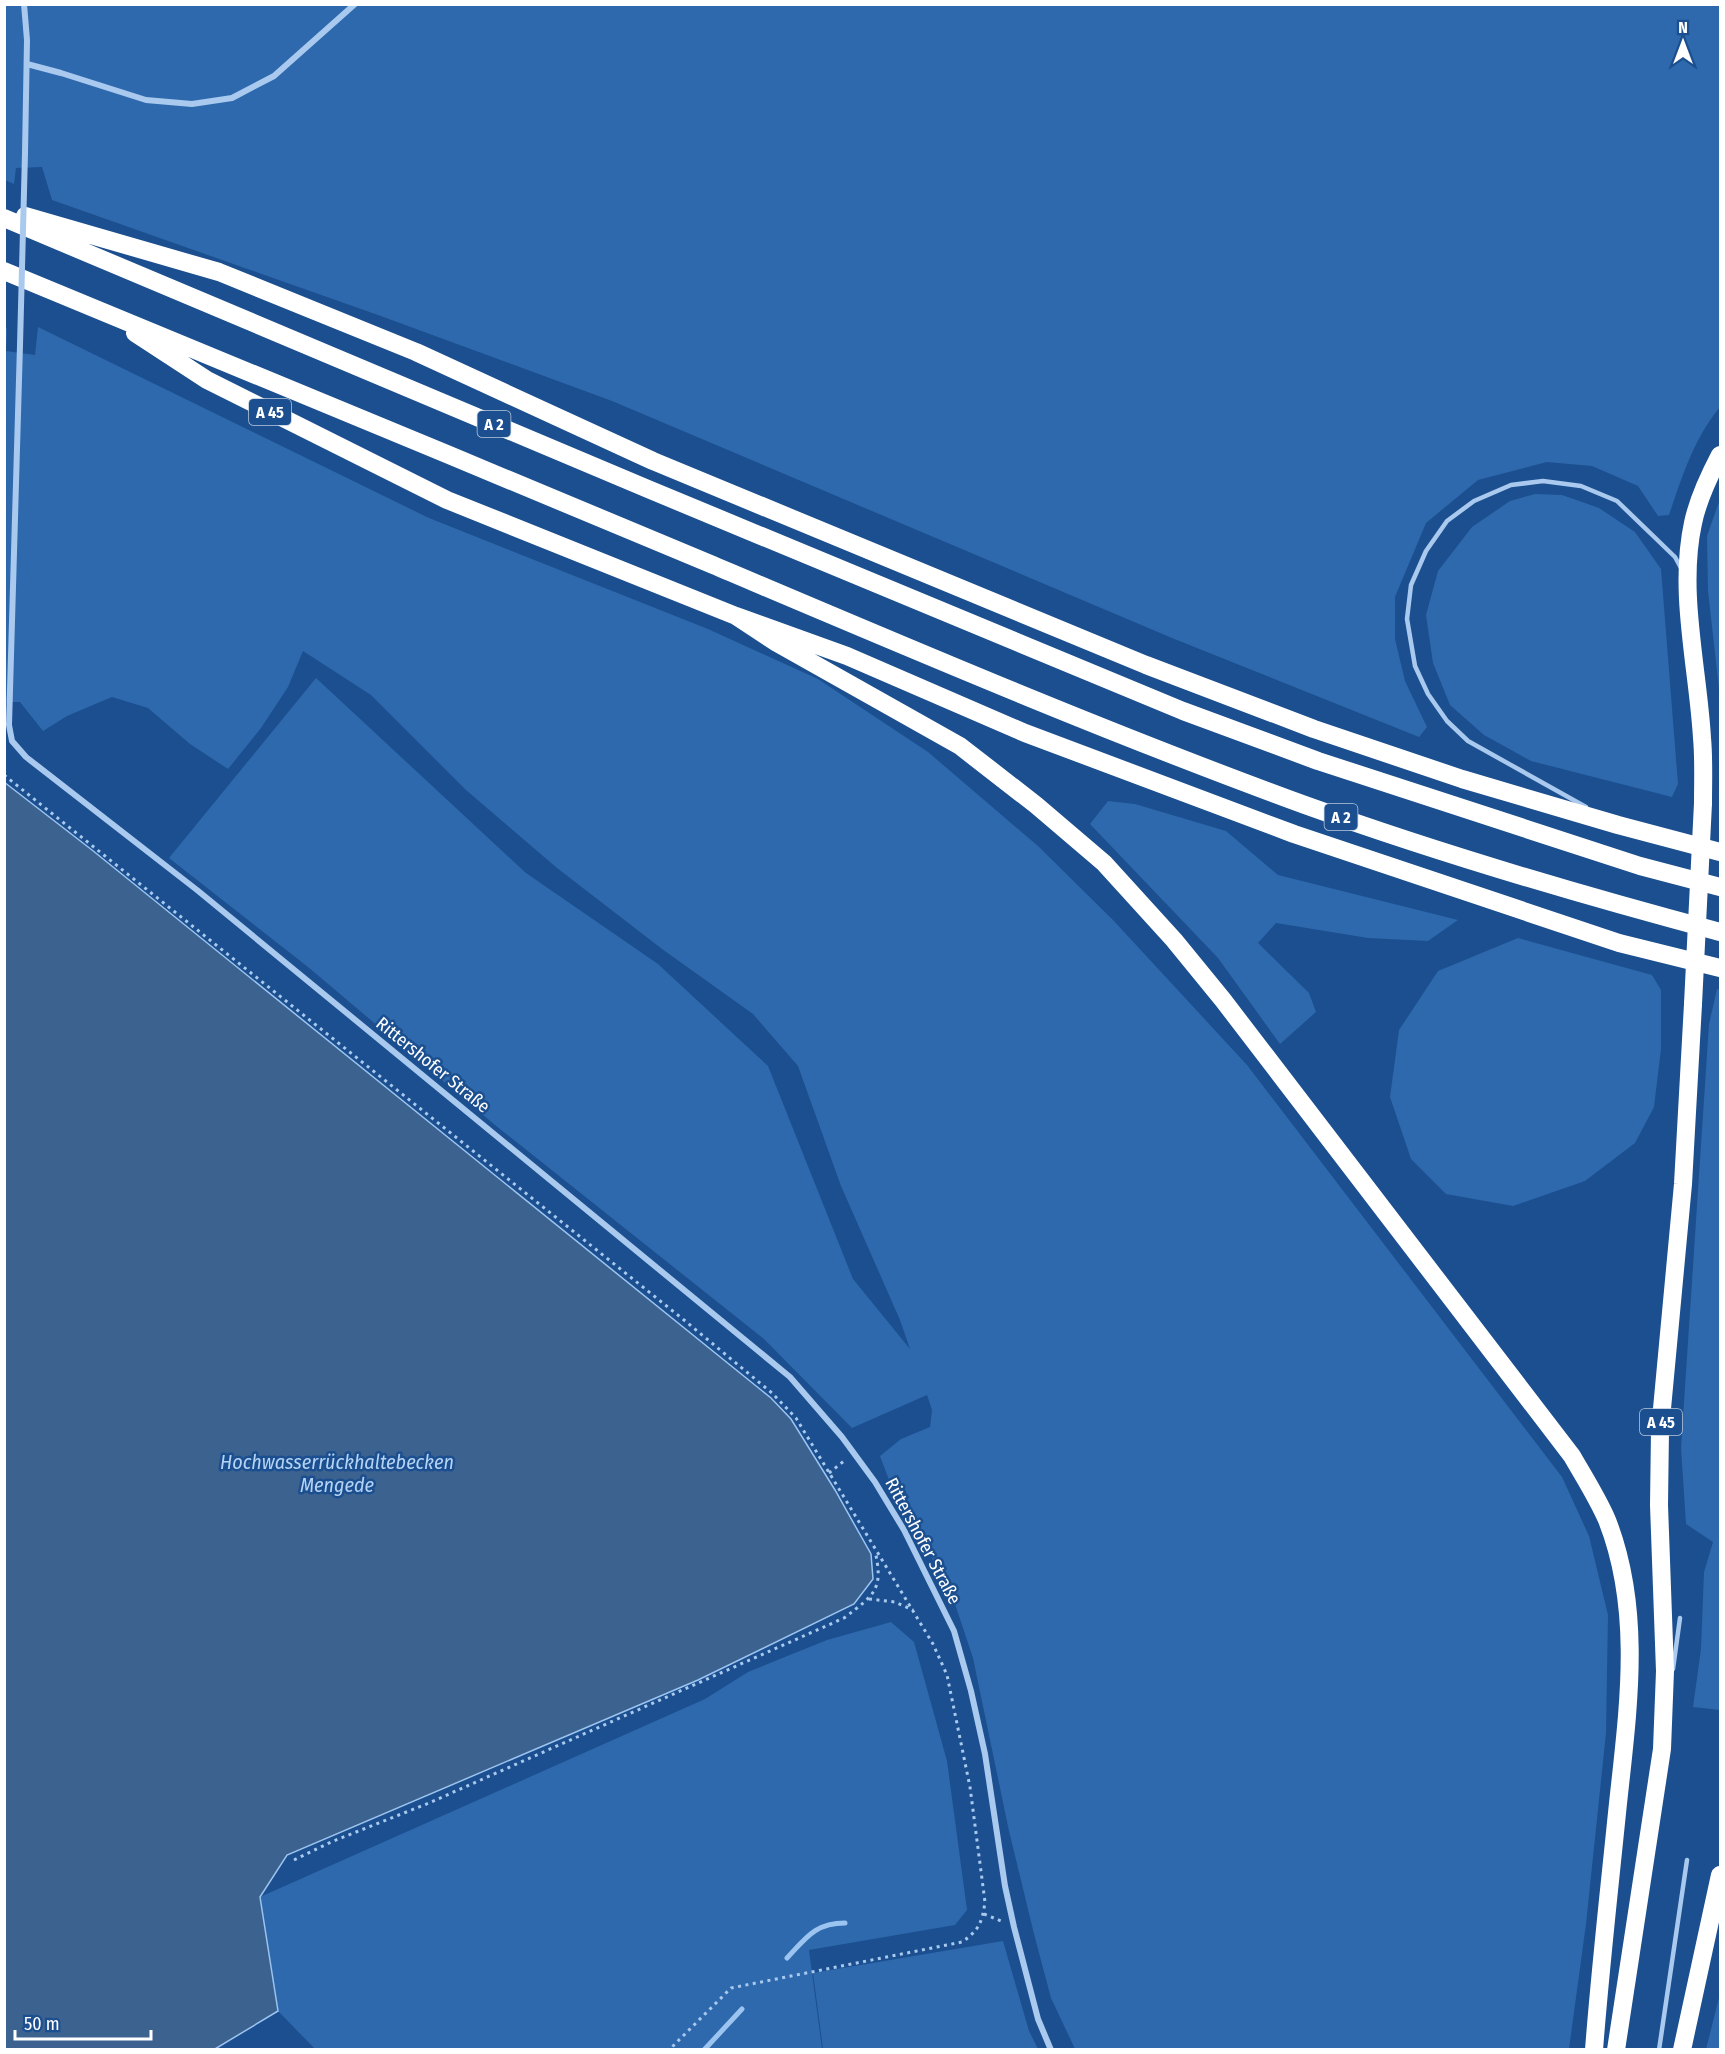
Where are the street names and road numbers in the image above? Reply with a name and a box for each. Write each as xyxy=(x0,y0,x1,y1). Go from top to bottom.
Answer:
road number: A 45 xyxy=(249,399,291,425)
road number: A 2 xyxy=(478,411,510,437)
road number: A 2 xyxy=(1324,804,1358,830)
street label: Rittershofer Straße xyxy=(372,1012,494,1118)
road number: A 45 xyxy=(1640,1409,1682,1435)
street label: Rittershofer Straße xyxy=(880,1474,966,1608)

